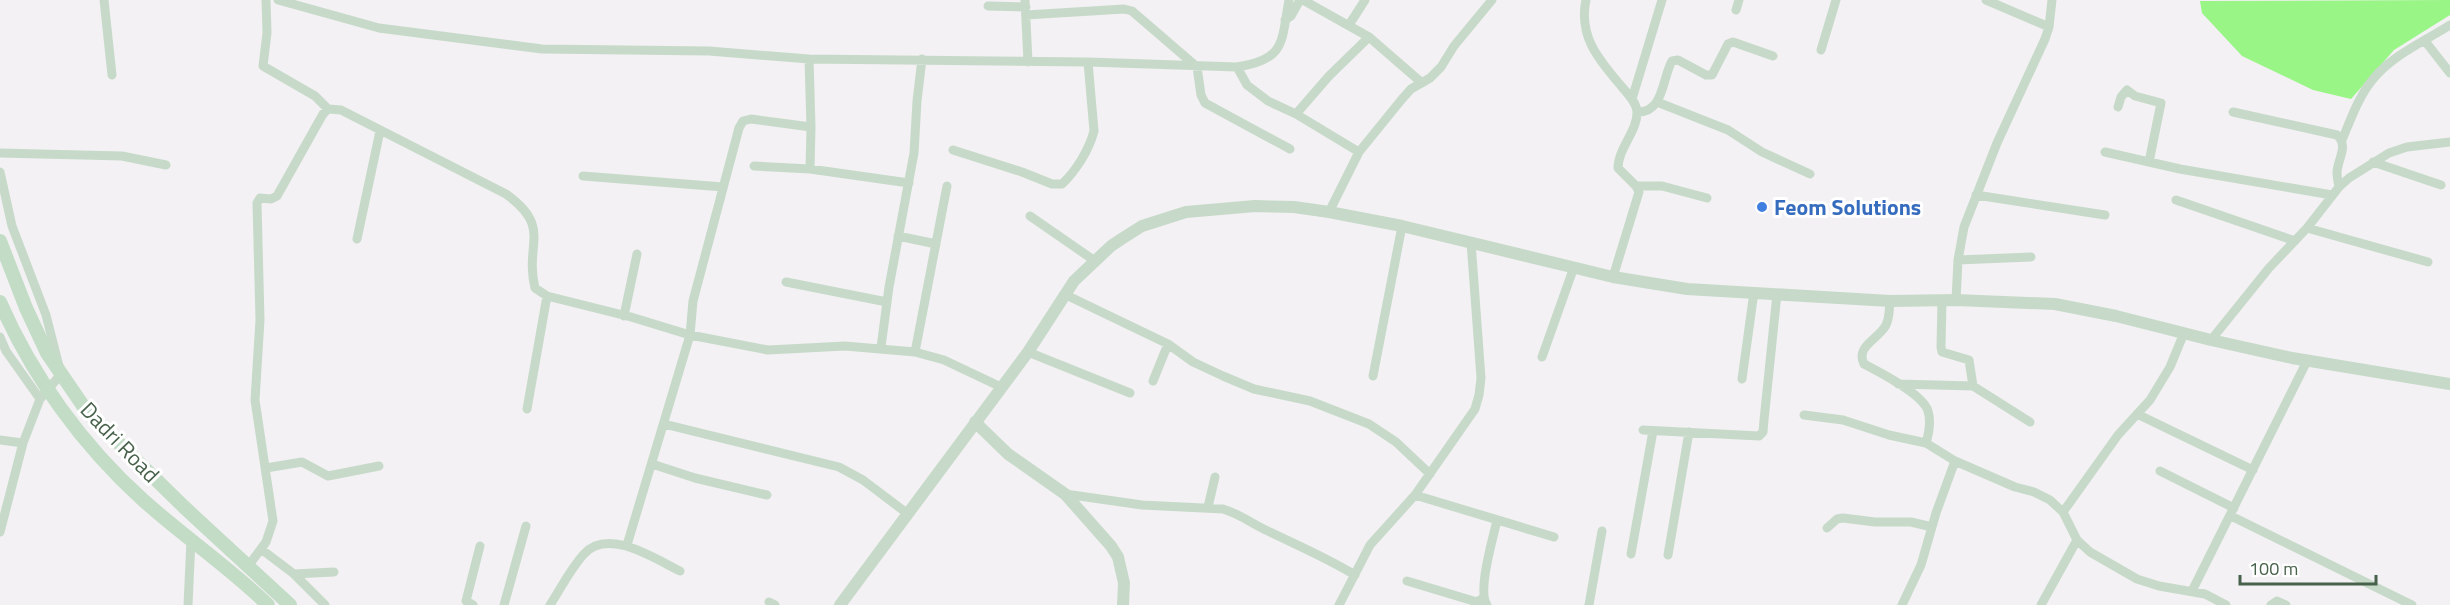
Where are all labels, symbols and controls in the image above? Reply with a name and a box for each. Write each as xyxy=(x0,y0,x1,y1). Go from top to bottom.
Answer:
place label: Feom Solutions xyxy=(1774,190,1921,224)
marker: Feom Solutions xyxy=(1755,200,1769,214)
street label: Dadri Road xyxy=(72,394,168,490)
scale bar xyxy=(2240,548,2376,586)
text: 100 m xyxy=(2249,555,2298,582)

